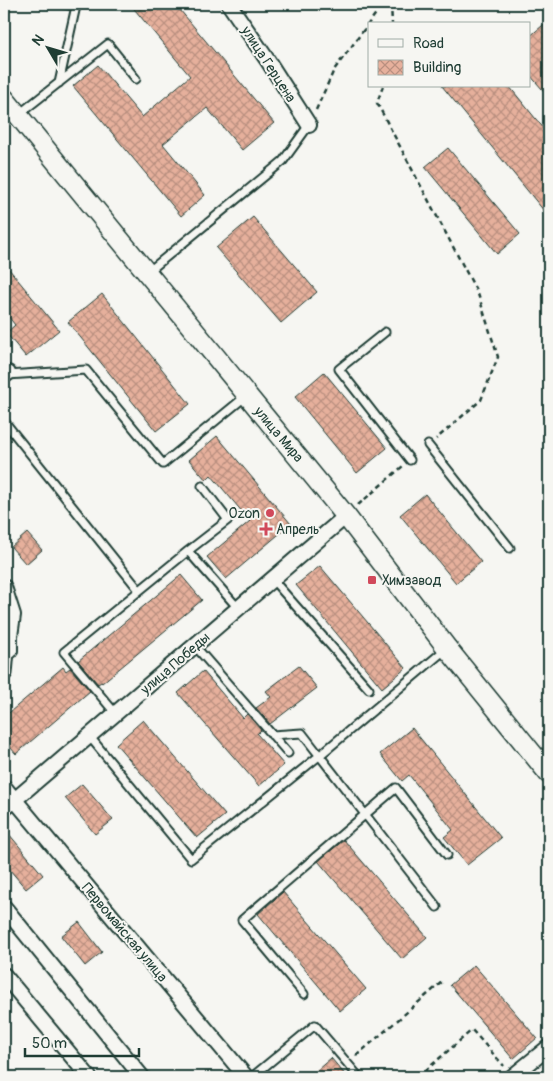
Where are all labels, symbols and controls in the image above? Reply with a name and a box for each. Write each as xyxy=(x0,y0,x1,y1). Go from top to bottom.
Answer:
north arrow xyxy=(22,22,72,72)
street label: улица Герцена xyxy=(237,22,299,106)
legend xyxy=(368,22,530,88)
text: N xyxy=(29,31,48,49)
text: Road xyxy=(413,34,444,53)
text: Building xyxy=(413,58,461,77)
street label: улица Мира xyxy=(250,402,307,466)
place label: Ozon xyxy=(229,505,260,522)
marker: Ozon xyxy=(264,507,276,519)
place label: Апрель xyxy=(276,521,320,538)
marker: Апрель xyxy=(260,523,272,535)
place label: Химзавод xyxy=(382,572,442,589)
marker: Химзавод xyxy=(366,574,378,586)
street label: улица Победы xyxy=(136,629,213,699)
street label: Первомайская улица xyxy=(78,879,171,985)
scale bar xyxy=(25,1026,139,1058)
text: 50 m xyxy=(32,1034,67,1053)

